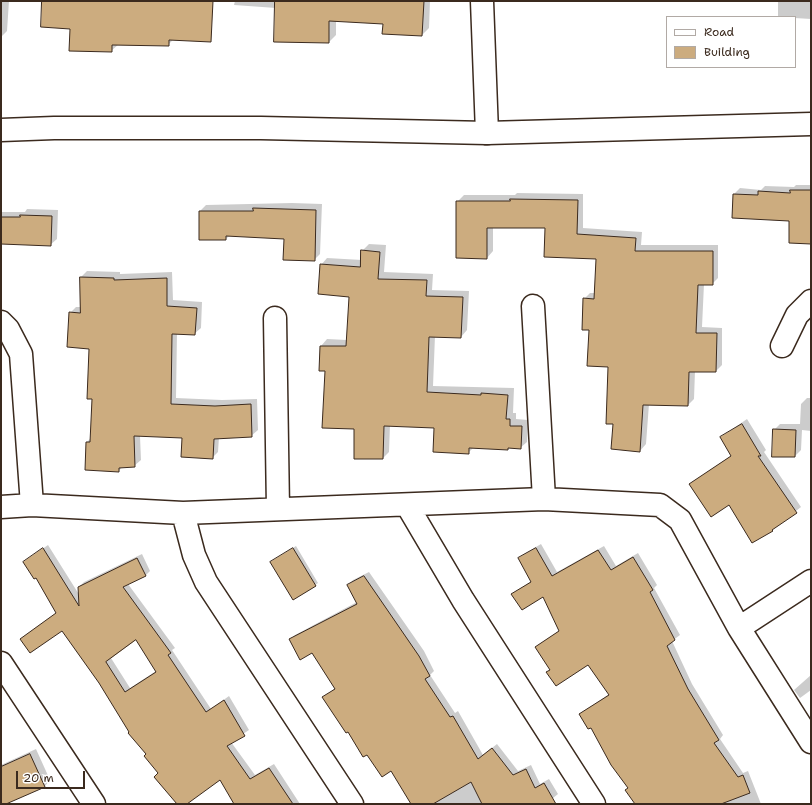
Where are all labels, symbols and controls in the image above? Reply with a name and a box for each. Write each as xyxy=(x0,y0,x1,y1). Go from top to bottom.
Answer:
legend xyxy=(666,16,796,68)
text: Road xyxy=(704,24,734,40)
text: Building xyxy=(704,44,750,60)
scale bar xyxy=(18,763,87,789)
text: 20 m xyxy=(23,770,54,786)

